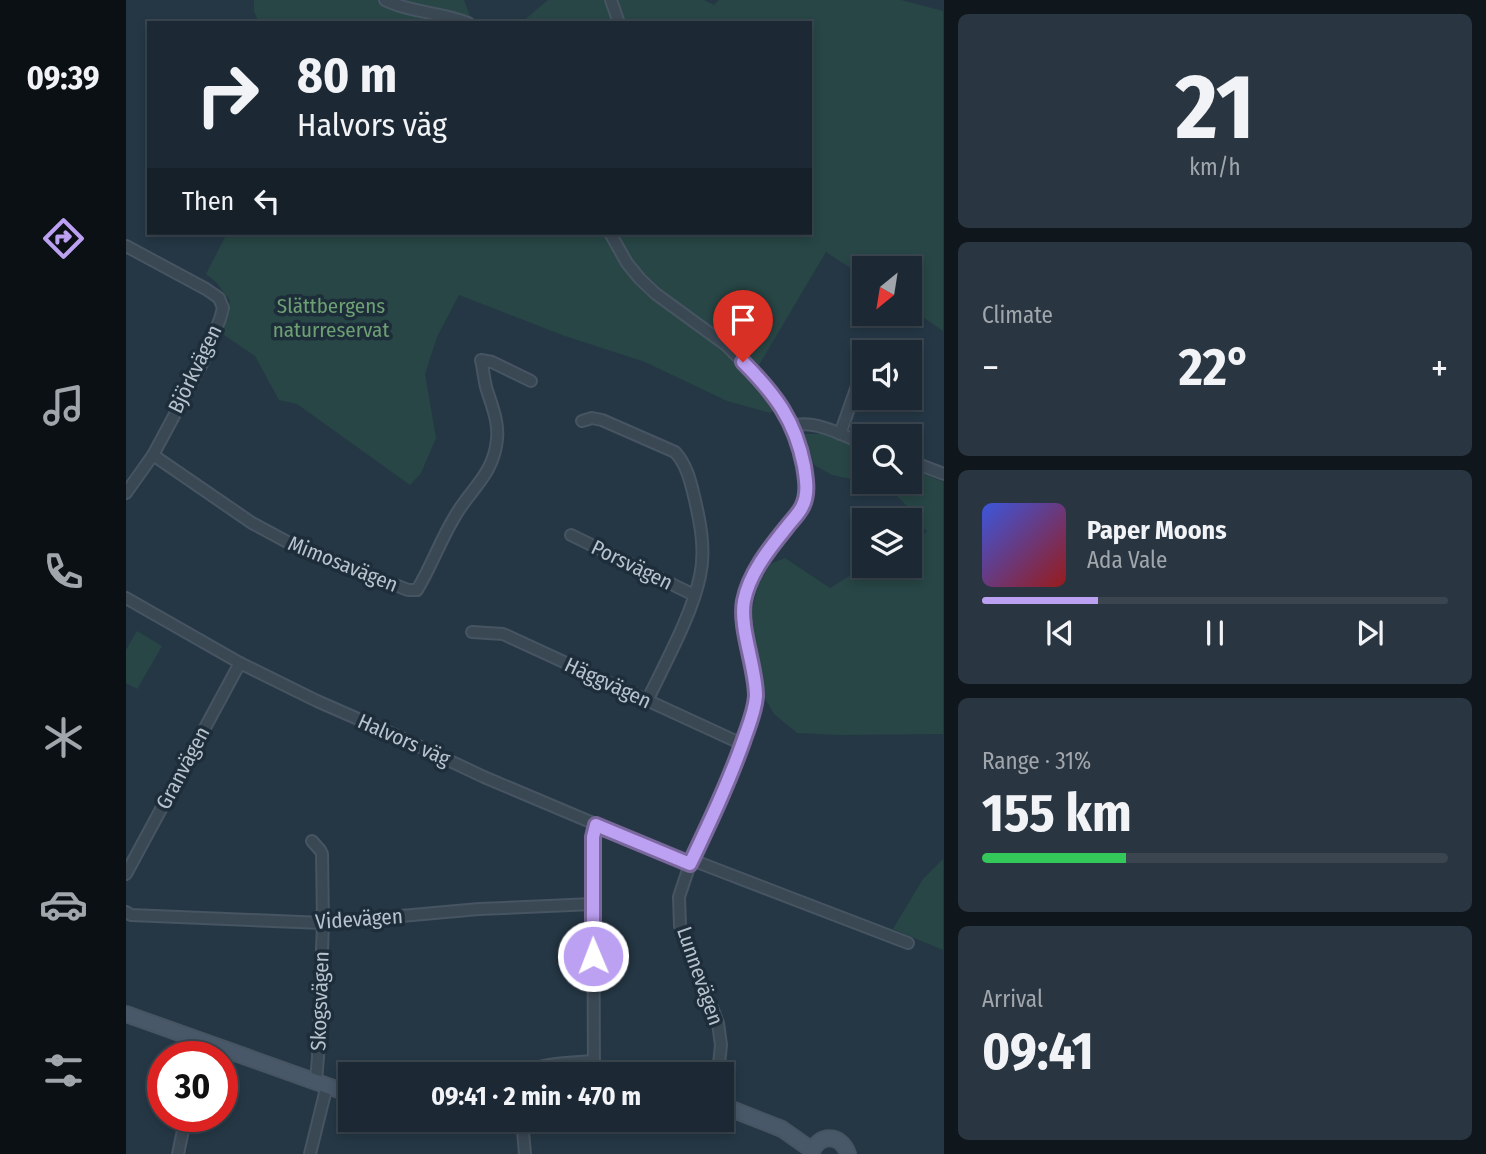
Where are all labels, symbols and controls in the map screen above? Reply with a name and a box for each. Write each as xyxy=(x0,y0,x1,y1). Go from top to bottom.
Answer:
text: 80 m xyxy=(297,46,397,105)
icon: right xyxy=(182,49,273,140)
text: 21 xyxy=(1175,53,1255,162)
text: 09:39 xyxy=(27,59,100,97)
text: Halvors väg xyxy=(297,106,447,144)
text: km/h xyxy=(1189,153,1241,181)
icon: left xyxy=(248,182,286,220)
text: Then xyxy=(182,186,234,217)
icon: directions xyxy=(39,214,88,263)
north arrow xyxy=(852,256,922,326)
map controls xyxy=(852,256,922,578)
pin xyxy=(713,290,773,362)
park label: Slättbergens naturreservat xyxy=(273,293,389,343)
icon: arrive xyxy=(724,301,762,339)
text: Climate xyxy=(982,301,1053,329)
street label: Björkvägen xyxy=(162,321,228,417)
text: 22° xyxy=(1179,336,1251,399)
button: sound xyxy=(852,340,922,410)
text: − xyxy=(982,345,999,391)
text: + xyxy=(1431,345,1448,391)
icon: music xyxy=(39,381,88,430)
button: search xyxy=(852,424,922,494)
button: layers xyxy=(852,508,922,578)
text: Paper Moons xyxy=(1087,515,1227,546)
street label: Mimosavägen xyxy=(284,530,402,598)
street label: Porsvägen xyxy=(587,534,677,596)
text: Ada Vale xyxy=(1087,546,1167,574)
icon: phone xyxy=(39,547,88,596)
icon: previous xyxy=(1041,614,1079,652)
icon: pause xyxy=(1196,614,1234,652)
icon: next xyxy=(1351,614,1389,652)
street label: Häggvägen xyxy=(561,652,655,714)
street label: Halvors väg xyxy=(354,708,454,772)
icon: climate xyxy=(39,713,88,762)
street label: Granvägen xyxy=(150,722,216,814)
text: Range · 31% xyxy=(982,747,1091,775)
text: 155 km xyxy=(982,782,1132,845)
icon: car xyxy=(39,880,88,929)
street label: Videvägen xyxy=(314,903,404,935)
position arrow xyxy=(556,919,630,993)
street label: Lunnevägen xyxy=(671,923,729,1029)
street label: Skogsvägen xyxy=(305,951,335,1051)
text: Arrival xyxy=(982,985,1043,1013)
text: 09:41 xyxy=(982,1020,1094,1083)
speed limit sign: 30 xyxy=(147,1041,238,1132)
icon: filters xyxy=(39,1046,88,1095)
text: 09:41 · 2 min · 470 m xyxy=(431,1081,641,1112)

